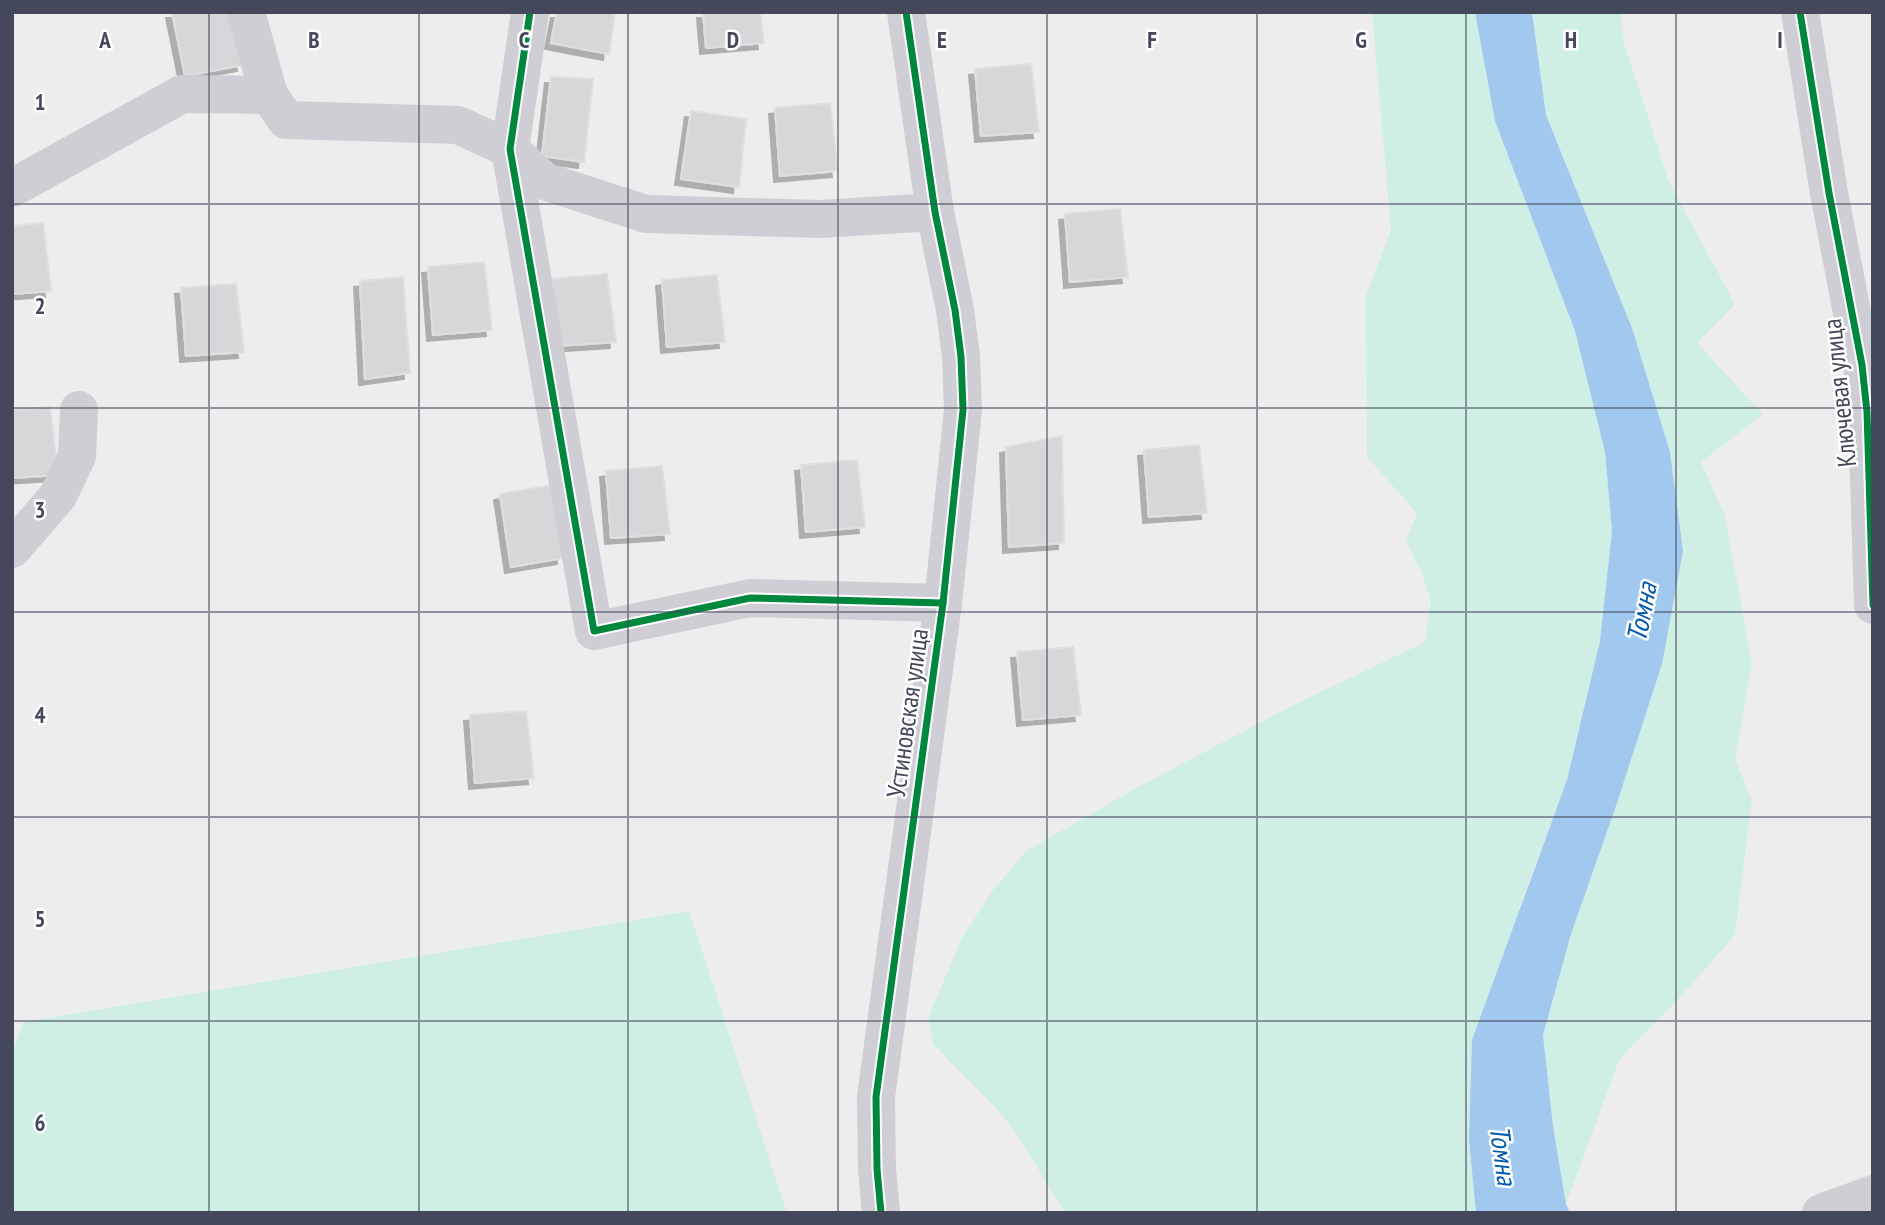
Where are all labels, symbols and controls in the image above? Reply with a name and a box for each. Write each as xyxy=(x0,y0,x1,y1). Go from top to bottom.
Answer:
text: A xyxy=(98,25,111,54)
text: B xyxy=(308,25,320,54)
text: C xyxy=(519,25,530,54)
text: D xyxy=(727,25,739,54)
text: E xyxy=(937,25,947,54)
text: F xyxy=(1147,25,1157,54)
text: G xyxy=(1355,25,1367,54)
text: H xyxy=(1565,25,1577,54)
text: I xyxy=(1777,25,1783,54)
text: 1 xyxy=(35,87,46,116)
text: 2 xyxy=(35,291,46,320)
street label: Ключевая улица xyxy=(1815,317,1863,469)
text: 3 xyxy=(35,495,46,524)
water label: Томна xyxy=(1617,577,1665,645)
street label: Устиновская улица xyxy=(879,626,935,800)
text: 4 xyxy=(35,700,46,729)
text: 5 xyxy=(35,904,46,933)
text: 6 xyxy=(35,1108,46,1137)
water label: Томна xyxy=(1482,1123,1527,1189)

